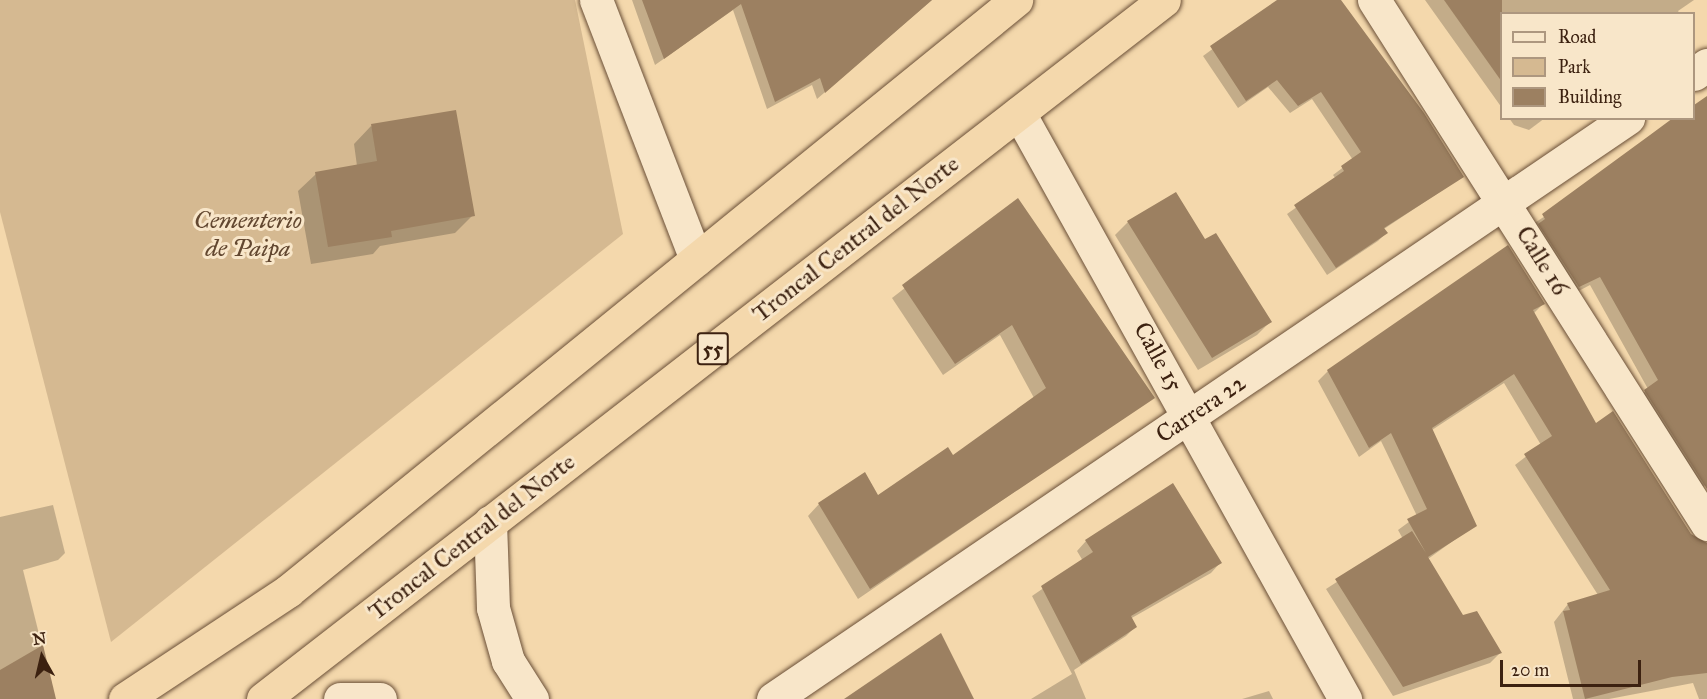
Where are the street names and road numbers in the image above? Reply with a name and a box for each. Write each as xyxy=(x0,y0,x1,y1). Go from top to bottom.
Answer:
street label: Troncal Central del Norte xyxy=(747,150,965,328)
street label: Calle 16 xyxy=(1510,221,1574,301)
street label: Calle 15 xyxy=(1127,317,1189,397)
road number: 55 xyxy=(696,330,730,368)
street label: Carrera 22 xyxy=(1151,368,1251,450)
street label: Troncal Central del Norte xyxy=(363,448,581,626)

